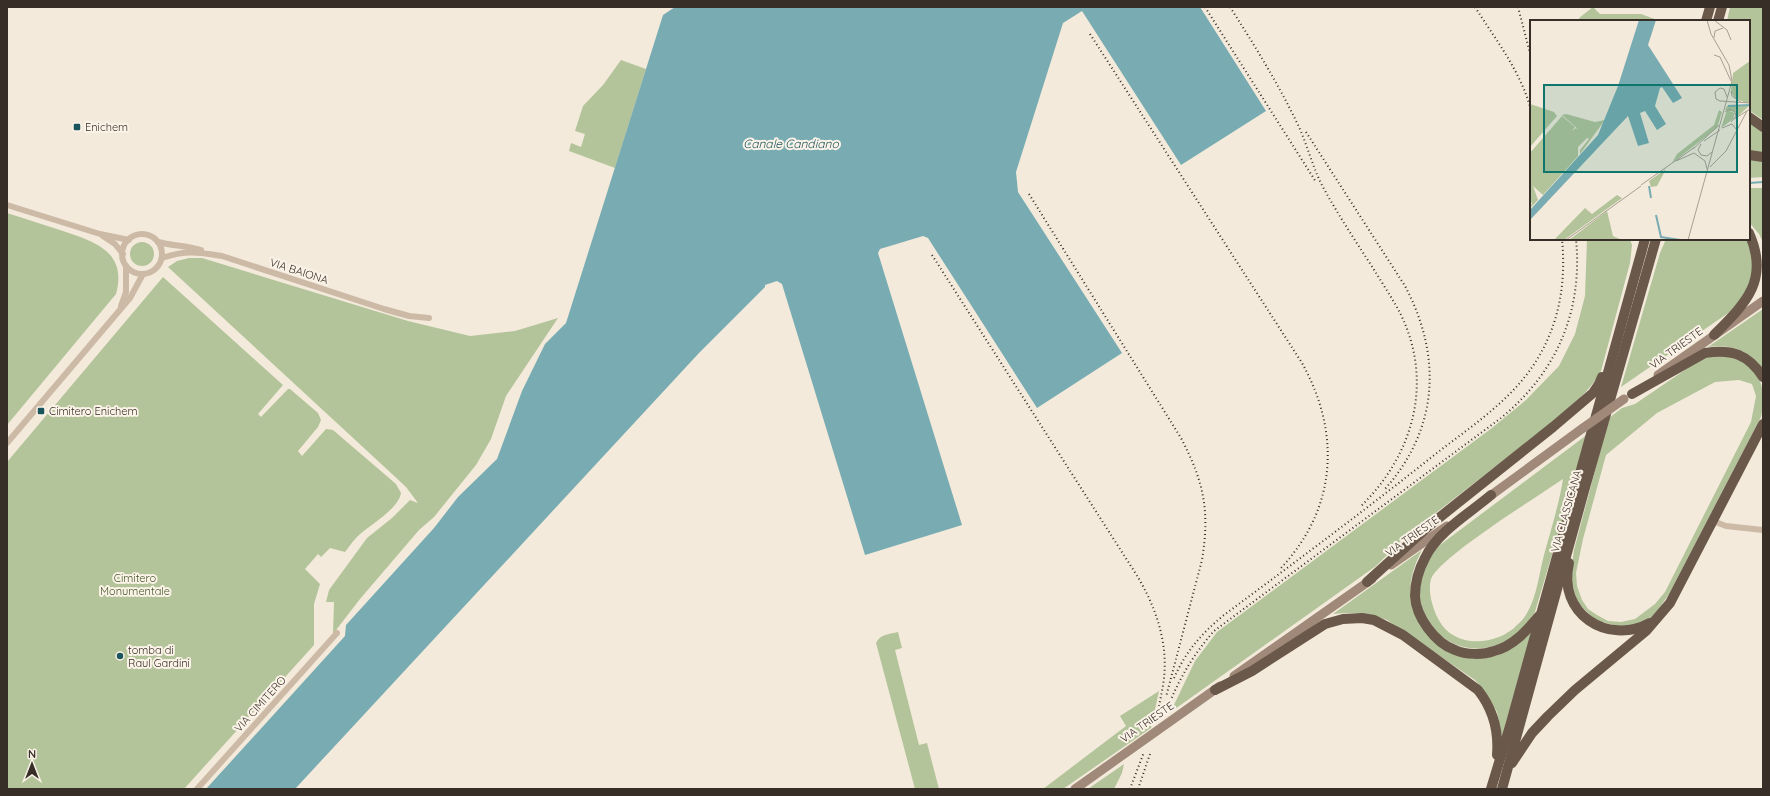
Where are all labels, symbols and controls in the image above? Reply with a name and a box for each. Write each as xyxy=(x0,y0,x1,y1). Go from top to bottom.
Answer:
inset map xyxy=(1530,20,1750,240)
place label: Enichem xyxy=(85,120,128,134)
marker: Enichem xyxy=(72,122,82,132)
water label: Canale Candiano xyxy=(743,136,839,151)
street label: VIA BAIONA xyxy=(268,255,330,287)
street label: VIA TRIESTE xyxy=(1647,324,1705,372)
place label: Cimitero Enichem xyxy=(49,404,138,418)
marker: Cimitero Enichem xyxy=(36,406,46,416)
street label: VIA CLASSICANA xyxy=(1548,468,1584,554)
street label: VIA TRIESTE xyxy=(1382,512,1442,560)
park label: Cimitero Monumentale xyxy=(100,571,170,598)
place label: tomba di Raul Gardini xyxy=(128,643,190,670)
marker: tomba di Raul Gardini xyxy=(115,651,125,661)
street label: VIA CIMITERO xyxy=(231,673,289,735)
street label: VIA TRIESTE xyxy=(1117,698,1177,746)
north arrow xyxy=(12,744,52,784)
text: N xyxy=(28,747,36,761)

